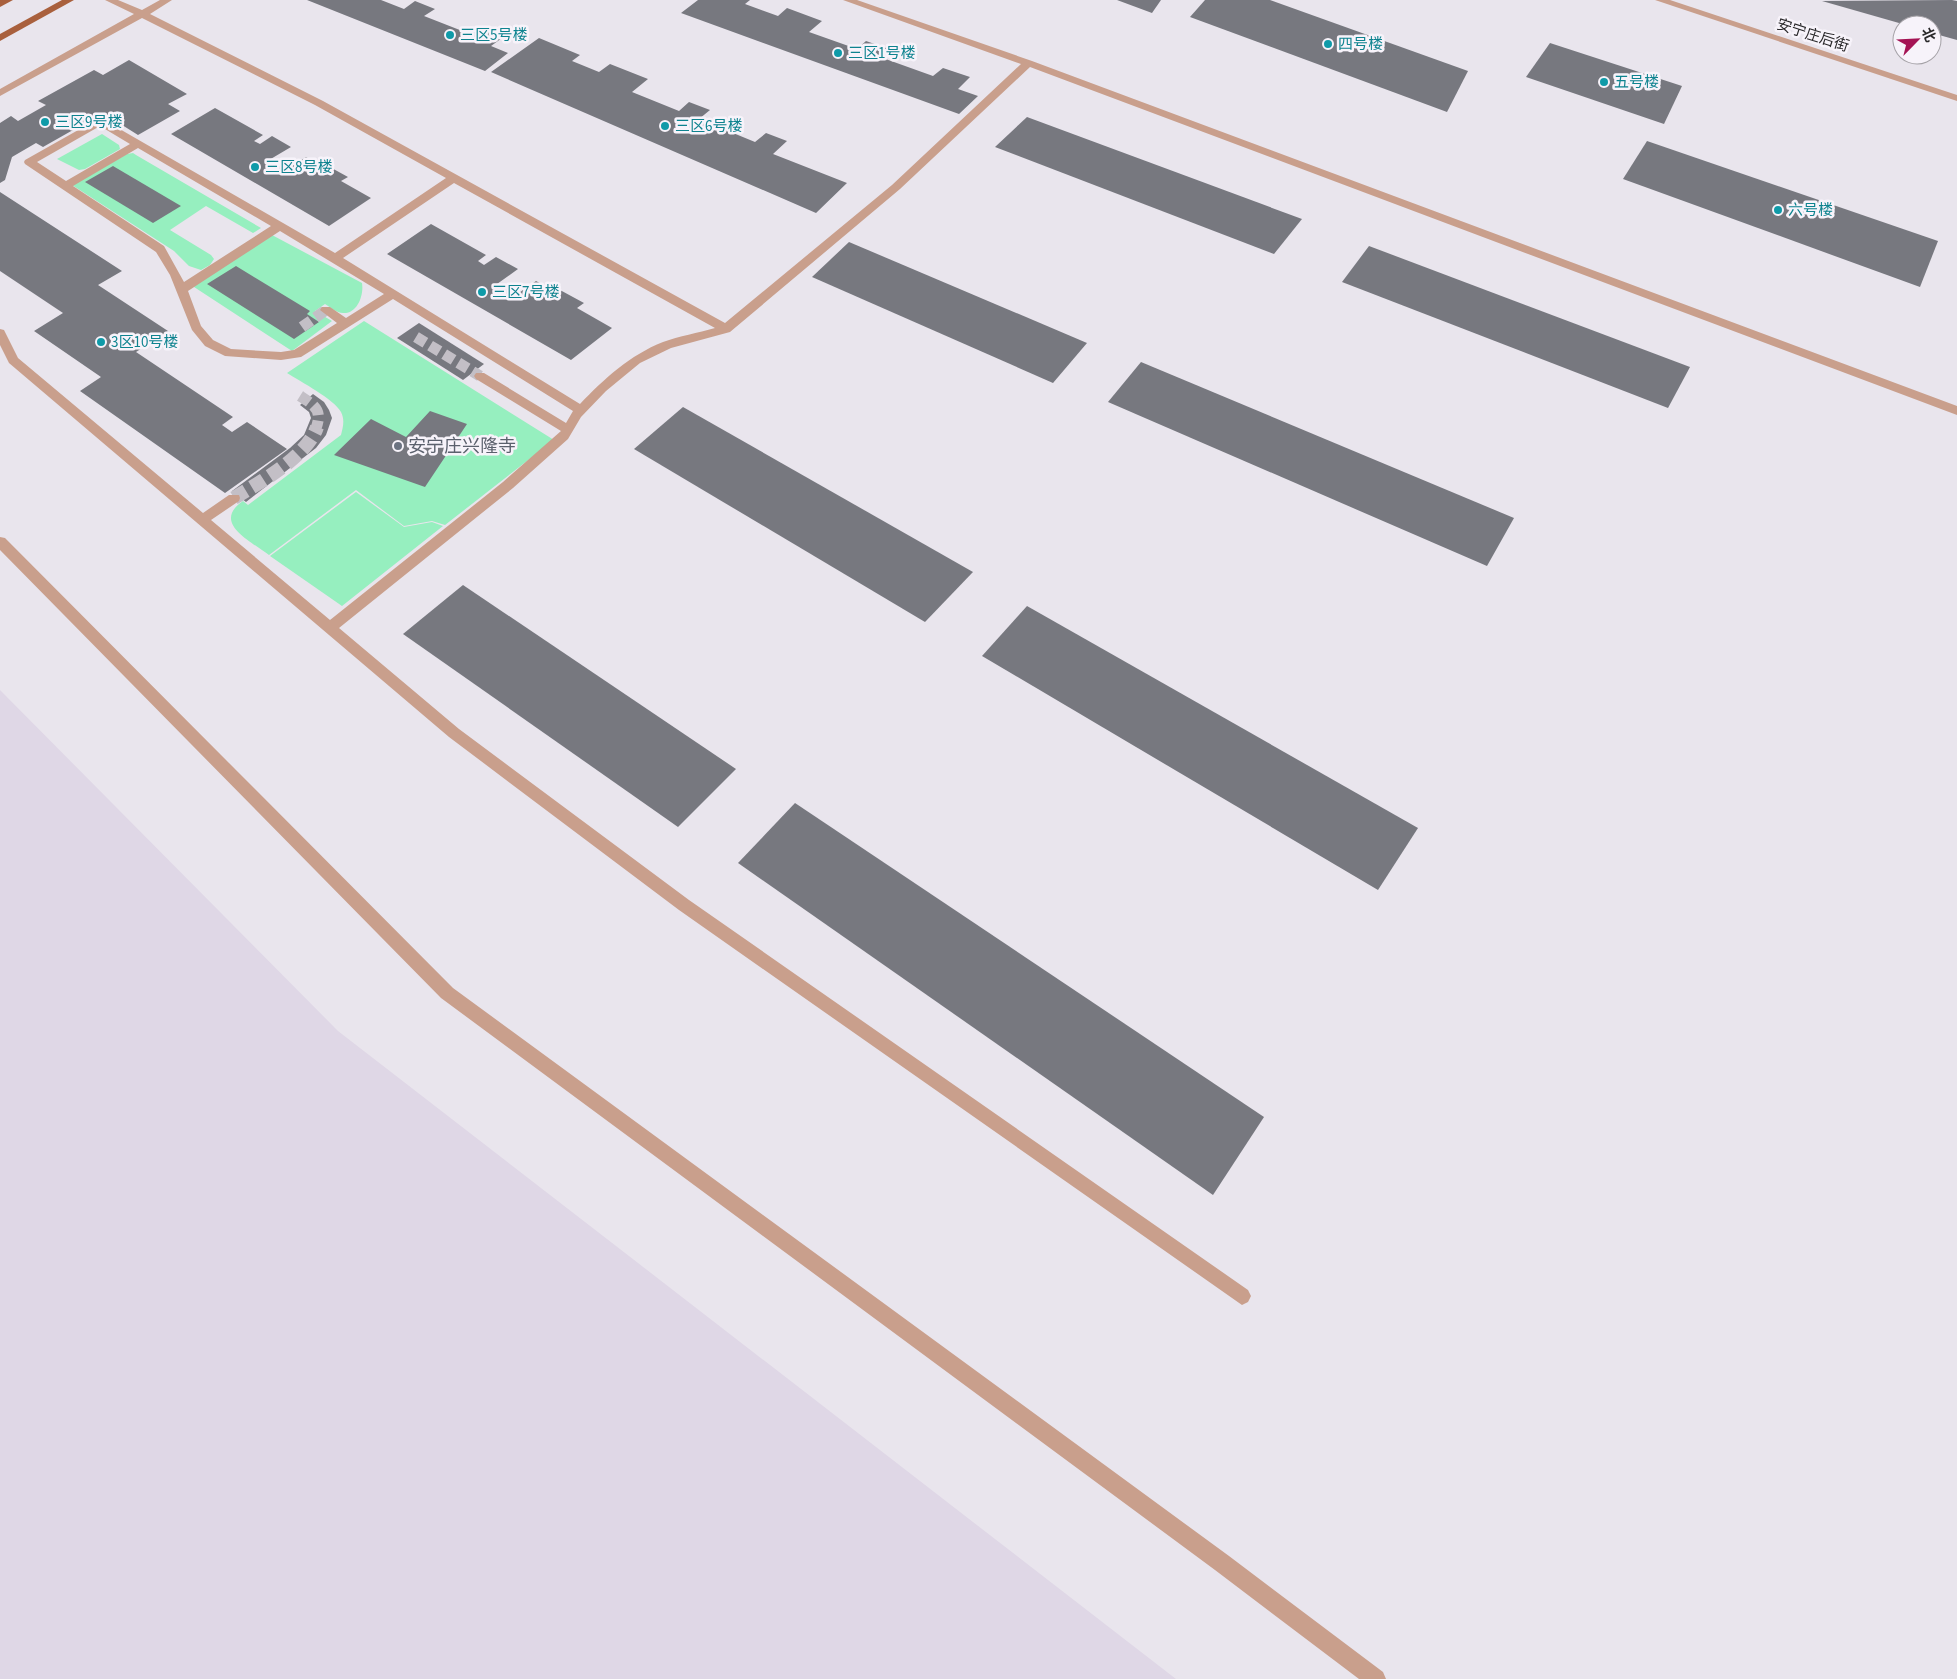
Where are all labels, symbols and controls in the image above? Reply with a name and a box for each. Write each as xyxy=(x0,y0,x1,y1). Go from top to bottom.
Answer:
street label: 安宁庄后街 xyxy=(1774,14,1852,57)
north arrow xyxy=(1892,15,1942,65)
place label: 三区5号楼 xyxy=(460,25,527,46)
text: 北 xyxy=(1916,25,1940,46)
marker: 三区5号楼 xyxy=(444,29,456,41)
place label: 四号楼 xyxy=(1338,34,1383,55)
marker: 四号楼 xyxy=(1322,38,1334,50)
place label: 三区1号楼 xyxy=(848,43,915,64)
marker: 三区1号楼 xyxy=(832,47,844,59)
place label: 五号楼 xyxy=(1614,72,1659,93)
marker: 五号楼 xyxy=(1598,76,1610,88)
place label: 三区9号楼 xyxy=(55,112,122,133)
marker: 三区9号楼 xyxy=(39,116,51,128)
place label: 三区6号楼 xyxy=(675,116,742,137)
marker: 三区6号楼 xyxy=(659,120,671,132)
place label: 三区8号楼 xyxy=(265,157,332,178)
marker: 三区8号楼 xyxy=(249,161,261,173)
place label: 六号楼 xyxy=(1788,200,1833,221)
marker: 六号楼 xyxy=(1772,204,1784,216)
place label: 三区7号楼 xyxy=(492,282,559,303)
marker: 三区7号楼 xyxy=(476,286,488,298)
place label: 3区10号楼 xyxy=(111,332,178,353)
marker: 3区10号楼 xyxy=(95,336,107,348)
place label: 安宁庄兴隆寺 xyxy=(408,434,516,459)
marker: 安宁庄兴隆寺 xyxy=(392,440,404,452)

